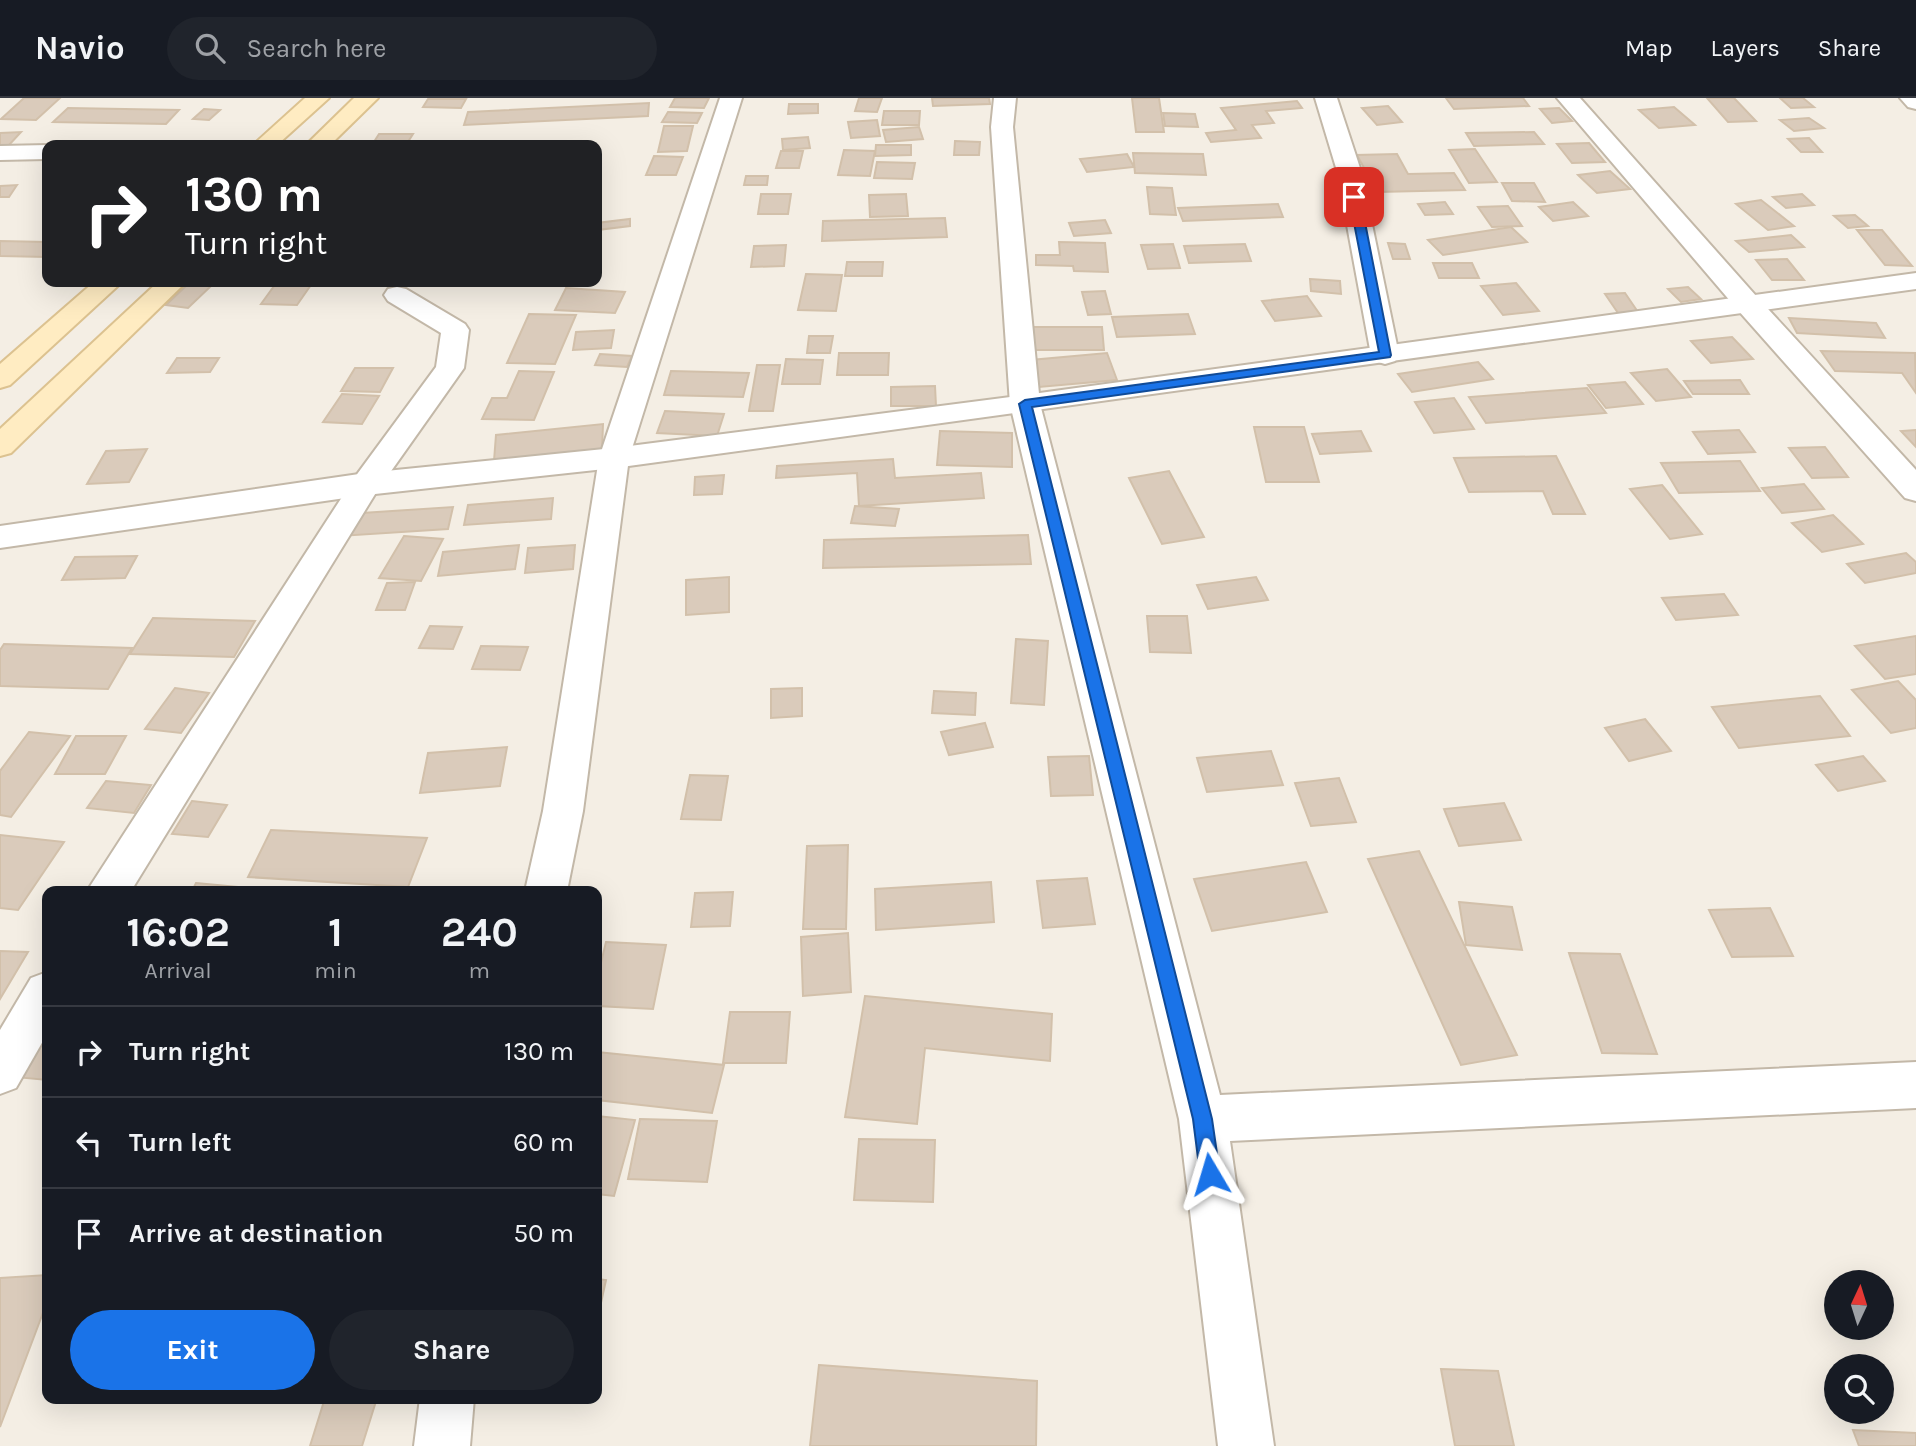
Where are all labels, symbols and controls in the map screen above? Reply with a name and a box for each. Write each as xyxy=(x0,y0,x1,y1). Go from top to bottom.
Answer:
search box xyxy=(167,17,657,80)
text: Navio xyxy=(35,29,125,67)
icon: search xyxy=(191,29,229,67)
text: Search here xyxy=(247,33,386,64)
text: Map xyxy=(1625,34,1673,62)
text: Layers xyxy=(1711,34,1780,62)
text: Share xyxy=(1818,34,1881,62)
text: 130 m xyxy=(185,166,323,223)
pin xyxy=(1324,167,1384,227)
icon: right xyxy=(70,168,161,259)
icon: arrive xyxy=(1335,178,1373,216)
text: Turn right xyxy=(185,225,327,262)
text: 16:02 xyxy=(126,907,230,957)
text: 1 xyxy=(328,907,343,957)
text: 240 xyxy=(441,907,518,957)
text: Arrival xyxy=(144,957,212,984)
text: min xyxy=(314,957,357,984)
text: m xyxy=(469,957,490,984)
icon: right xyxy=(70,1033,108,1071)
text: Turn right xyxy=(129,1036,250,1067)
text: 130 m xyxy=(504,1036,574,1067)
icon: left xyxy=(70,1124,108,1162)
text: Turn left xyxy=(129,1127,231,1158)
text: 60 m xyxy=(513,1127,574,1158)
position arrow xyxy=(1173,1137,1247,1211)
icon: arrive xyxy=(70,1215,108,1253)
text: Arrive at destination xyxy=(129,1218,383,1249)
text: 50 m xyxy=(513,1218,574,1249)
north arrow xyxy=(1824,1270,1894,1340)
map controls xyxy=(1824,1270,1894,1424)
button: Exit xyxy=(70,1310,315,1390)
button: Share xyxy=(329,1310,574,1390)
button: search xyxy=(1824,1354,1894,1424)

